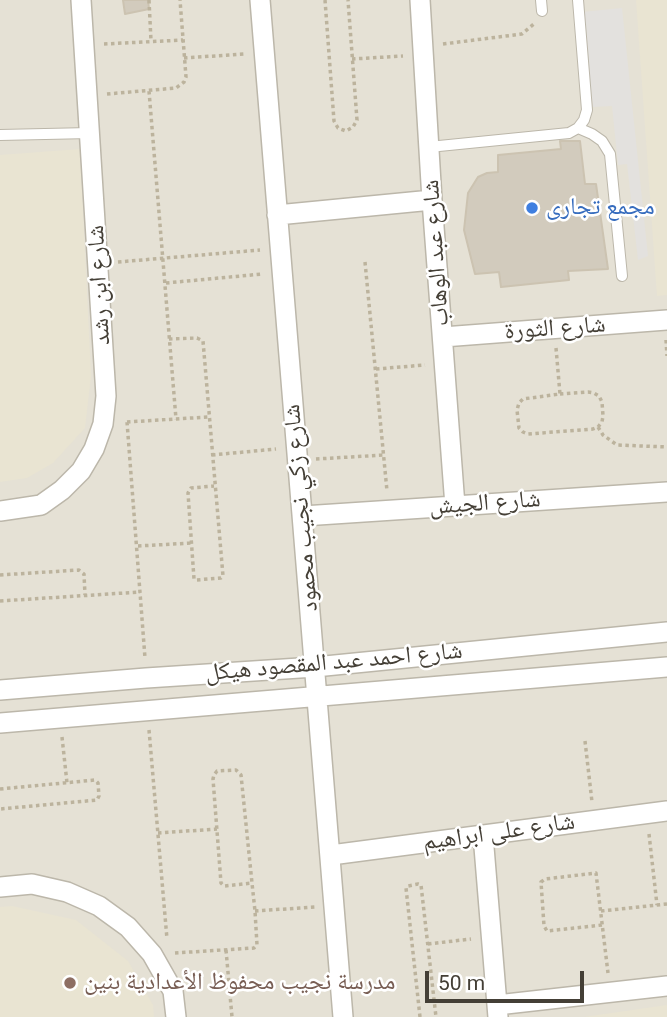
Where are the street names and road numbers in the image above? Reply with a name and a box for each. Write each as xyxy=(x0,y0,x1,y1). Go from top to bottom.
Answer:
street label: شارع عبد الوهاب xyxy=(418,179,456,327)
street label: شارع ابن رشد xyxy=(82,224,118,346)
street label: شارع الثورة xyxy=(503,311,607,347)
street label: شارع زكي نجيب محمود xyxy=(279,403,325,613)
street label: شارع الجيش xyxy=(428,486,542,522)
street label: شارع احمد عبد المقصود هيكل xyxy=(204,637,464,689)
street label: شارع على ابراهيم xyxy=(421,808,577,858)

